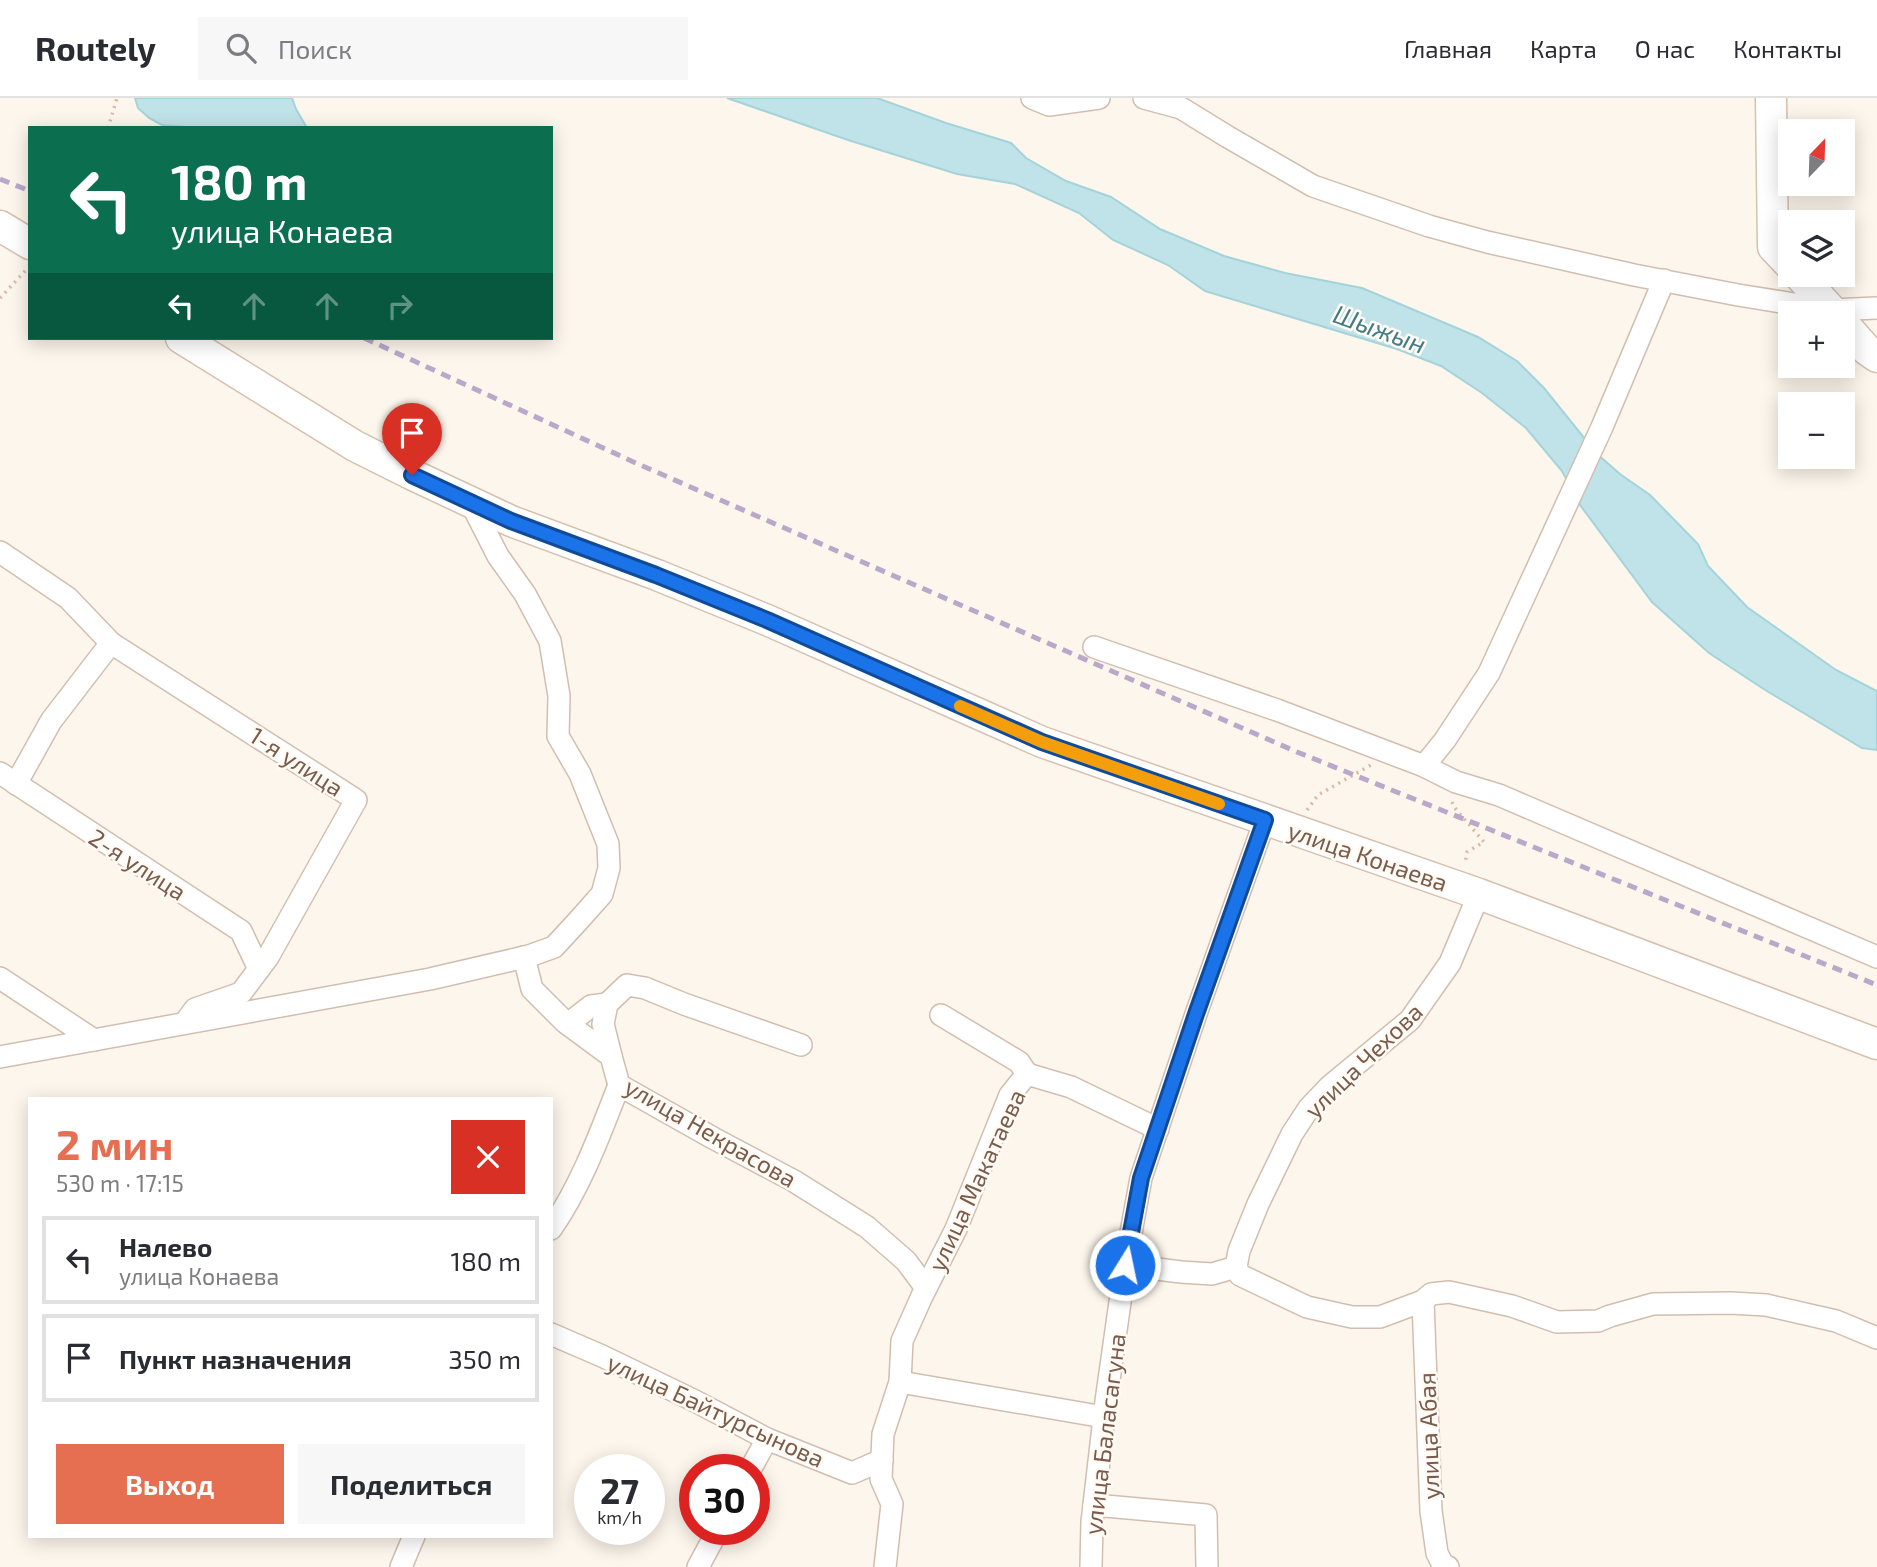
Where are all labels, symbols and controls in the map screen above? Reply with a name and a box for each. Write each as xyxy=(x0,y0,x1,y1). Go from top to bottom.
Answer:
search box xyxy=(198,17,688,80)
text: Routely xyxy=(35,28,156,68)
icon: search xyxy=(222,29,260,67)
text: Поиск xyxy=(278,33,352,64)
text: Главная xyxy=(1404,34,1492,63)
text: Карта xyxy=(1530,34,1597,63)
text: О нас xyxy=(1635,34,1695,63)
text: Контакты xyxy=(1733,34,1842,63)
north arrow xyxy=(1778,119,1855,196)
map controls xyxy=(1778,119,1855,469)
text: 180 m xyxy=(171,151,307,210)
icon: left xyxy=(56,154,147,245)
button: layers xyxy=(1778,210,1855,287)
text: улица Конаева xyxy=(171,211,394,249)
icon: left xyxy=(162,287,200,325)
icon: ahead xyxy=(235,287,273,325)
icon: ahead xyxy=(308,287,346,325)
icon: right xyxy=(381,287,419,325)
water label: Шыжын xyxy=(1330,297,1430,359)
button: + xyxy=(1778,301,1855,378)
button: − xyxy=(1778,392,1855,469)
pin xyxy=(382,403,442,475)
icon: arrive xyxy=(393,414,431,452)
street label: 1-я улица xyxy=(244,720,349,803)
street label: улица Конаева xyxy=(1284,815,1452,898)
street label: 2-я улица xyxy=(84,822,192,907)
street label: улица Чехова xyxy=(1298,997,1429,1124)
street label: улица Некрасова xyxy=(620,1071,802,1194)
street label: улица Макатаева xyxy=(921,1084,1032,1276)
text: 2 мин xyxy=(56,1118,173,1168)
button: close xyxy=(451,1120,525,1194)
text: 530 m · 17:15 xyxy=(56,1169,184,1197)
position arrow xyxy=(1088,1228,1162,1302)
text: Налево xyxy=(119,1231,212,1262)
icon: left xyxy=(60,1241,98,1279)
text: 180 m xyxy=(451,1245,521,1276)
text: улица Конаева xyxy=(119,1262,279,1290)
street label: улица Баласагуна xyxy=(1077,1332,1132,1537)
icon: arrive xyxy=(60,1339,98,1377)
text: Пункт назначения xyxy=(119,1343,352,1374)
text: 350 m xyxy=(448,1343,521,1374)
street label: улица Байтурсынова xyxy=(603,1347,829,1474)
street label: улица Абая xyxy=(1411,1372,1446,1500)
button: Выход xyxy=(56,1444,284,1524)
button: Поделиться xyxy=(298,1444,525,1524)
speed limit sign: 30 xyxy=(679,1454,770,1545)
text: 27 xyxy=(600,1469,639,1511)
text: km/h xyxy=(597,1506,642,1528)

